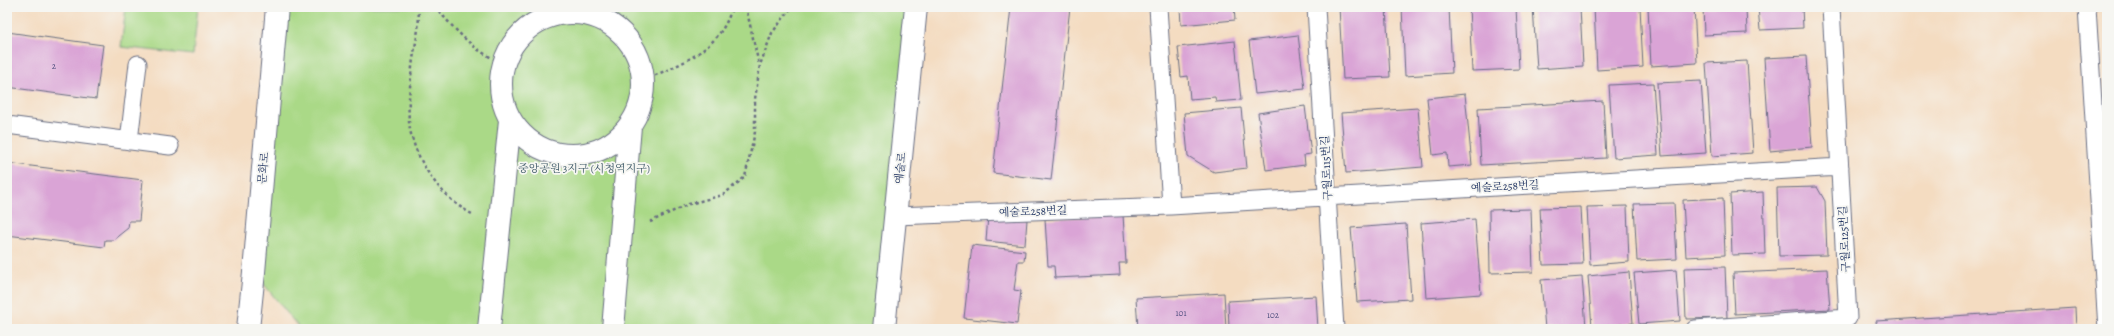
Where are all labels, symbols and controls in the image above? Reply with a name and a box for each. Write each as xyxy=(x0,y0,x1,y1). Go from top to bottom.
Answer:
house number: 2 xyxy=(52,60,57,72)
street label: 구월로115번길 xyxy=(1317,135,1336,201)
street label: 문화로 xyxy=(255,151,272,185)
street label: 예술로 xyxy=(891,151,910,185)
park label: 중앙공원 3지구 (시청역지구) xyxy=(518,161,650,176)
street label: 예술로258번길 xyxy=(1470,177,1540,196)
street label: 예술로258번길 xyxy=(999,203,1067,220)
street label: 구월로125번길 xyxy=(1835,205,1854,273)
house number: 101 xyxy=(1176,307,1186,319)
house number: 102 xyxy=(1267,309,1280,321)

